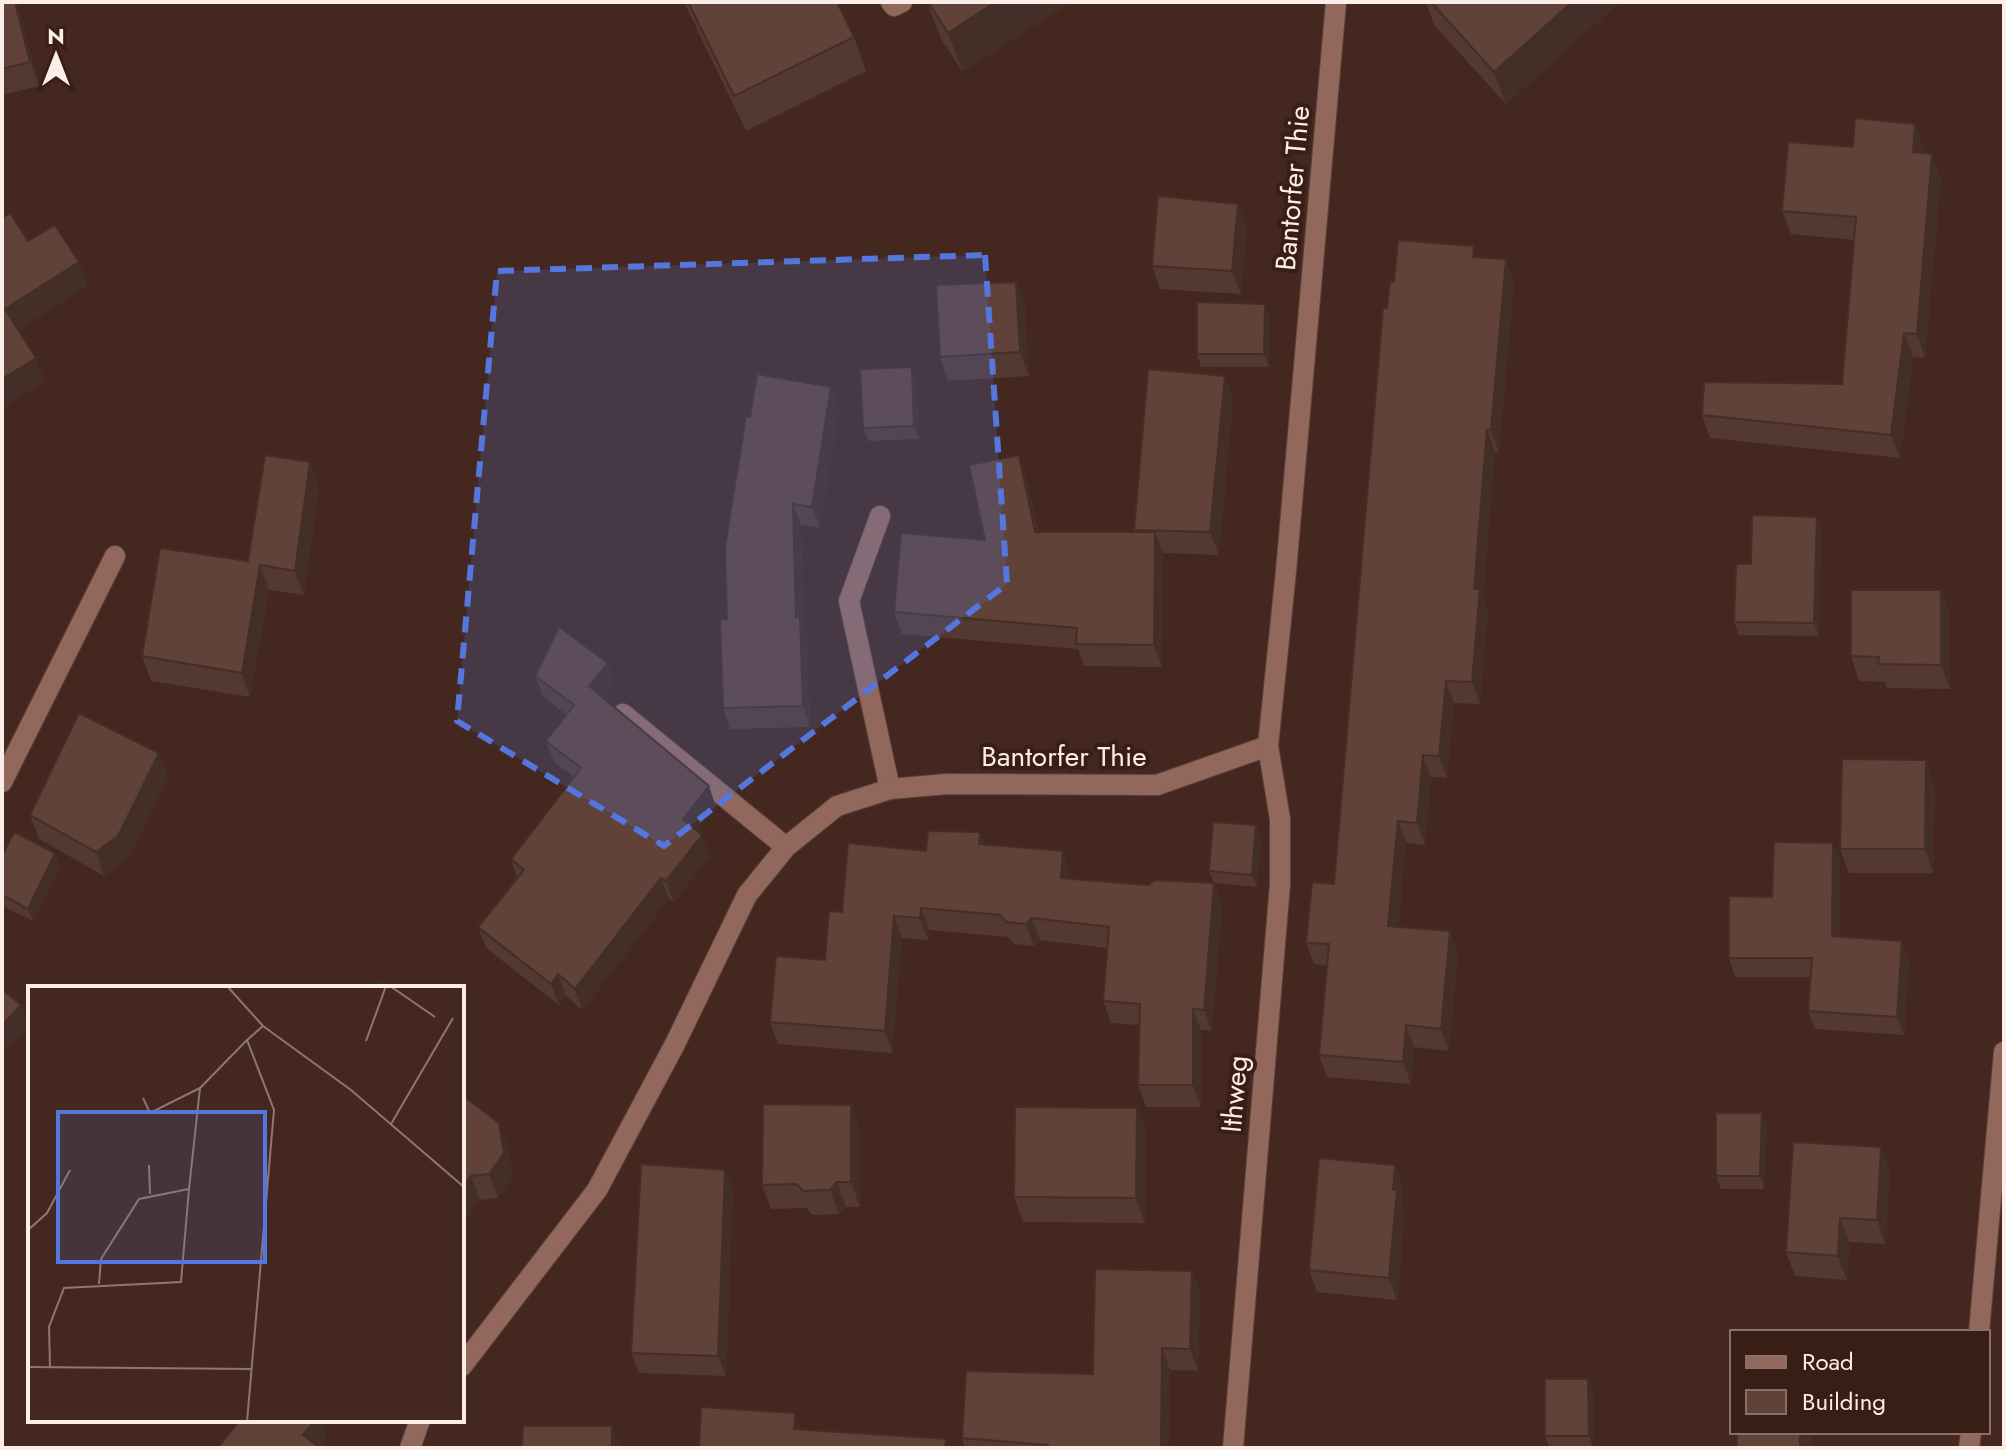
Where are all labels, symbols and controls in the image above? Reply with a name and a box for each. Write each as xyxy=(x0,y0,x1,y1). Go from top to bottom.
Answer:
north arrow xyxy=(16,16,96,96)
text: N xyxy=(47,20,65,52)
street label: Bantorfer Thie xyxy=(1265,104,1320,272)
street label: Bantorfer Thie xyxy=(981,736,1147,777)
inset map xyxy=(28,986,464,1422)
street label: Ithweg xyxy=(1211,1054,1258,1134)
legend xyxy=(1730,1330,1990,1434)
text: Road xyxy=(1802,1344,1854,1379)
text: Building xyxy=(1802,1384,1886,1419)

